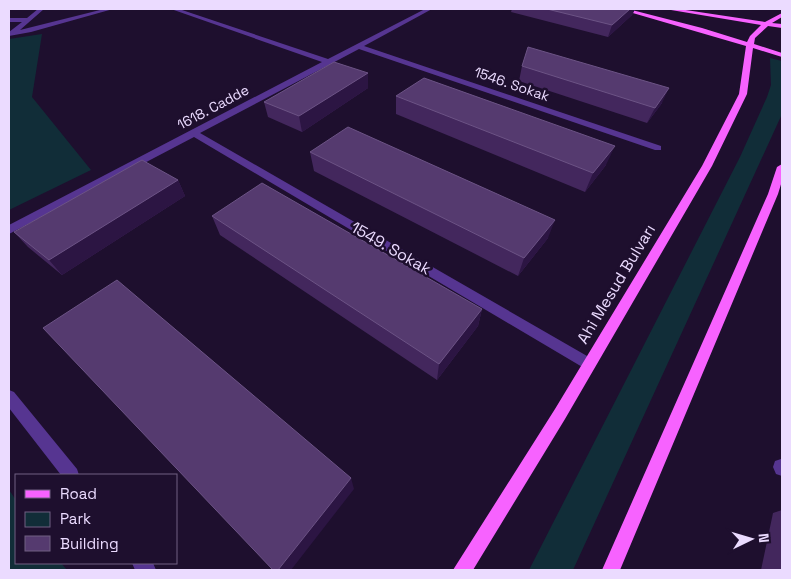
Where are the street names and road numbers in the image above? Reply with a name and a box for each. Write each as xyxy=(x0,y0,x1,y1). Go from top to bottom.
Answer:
street label: 1546. Sokak xyxy=(472,63,552,105)
street label: 1618. Cadde xyxy=(174,81,252,133)
street label: 1549. Sokak xyxy=(347,217,435,280)
street label: Ahi Mesud Bulvarı xyxy=(572,220,660,348)

